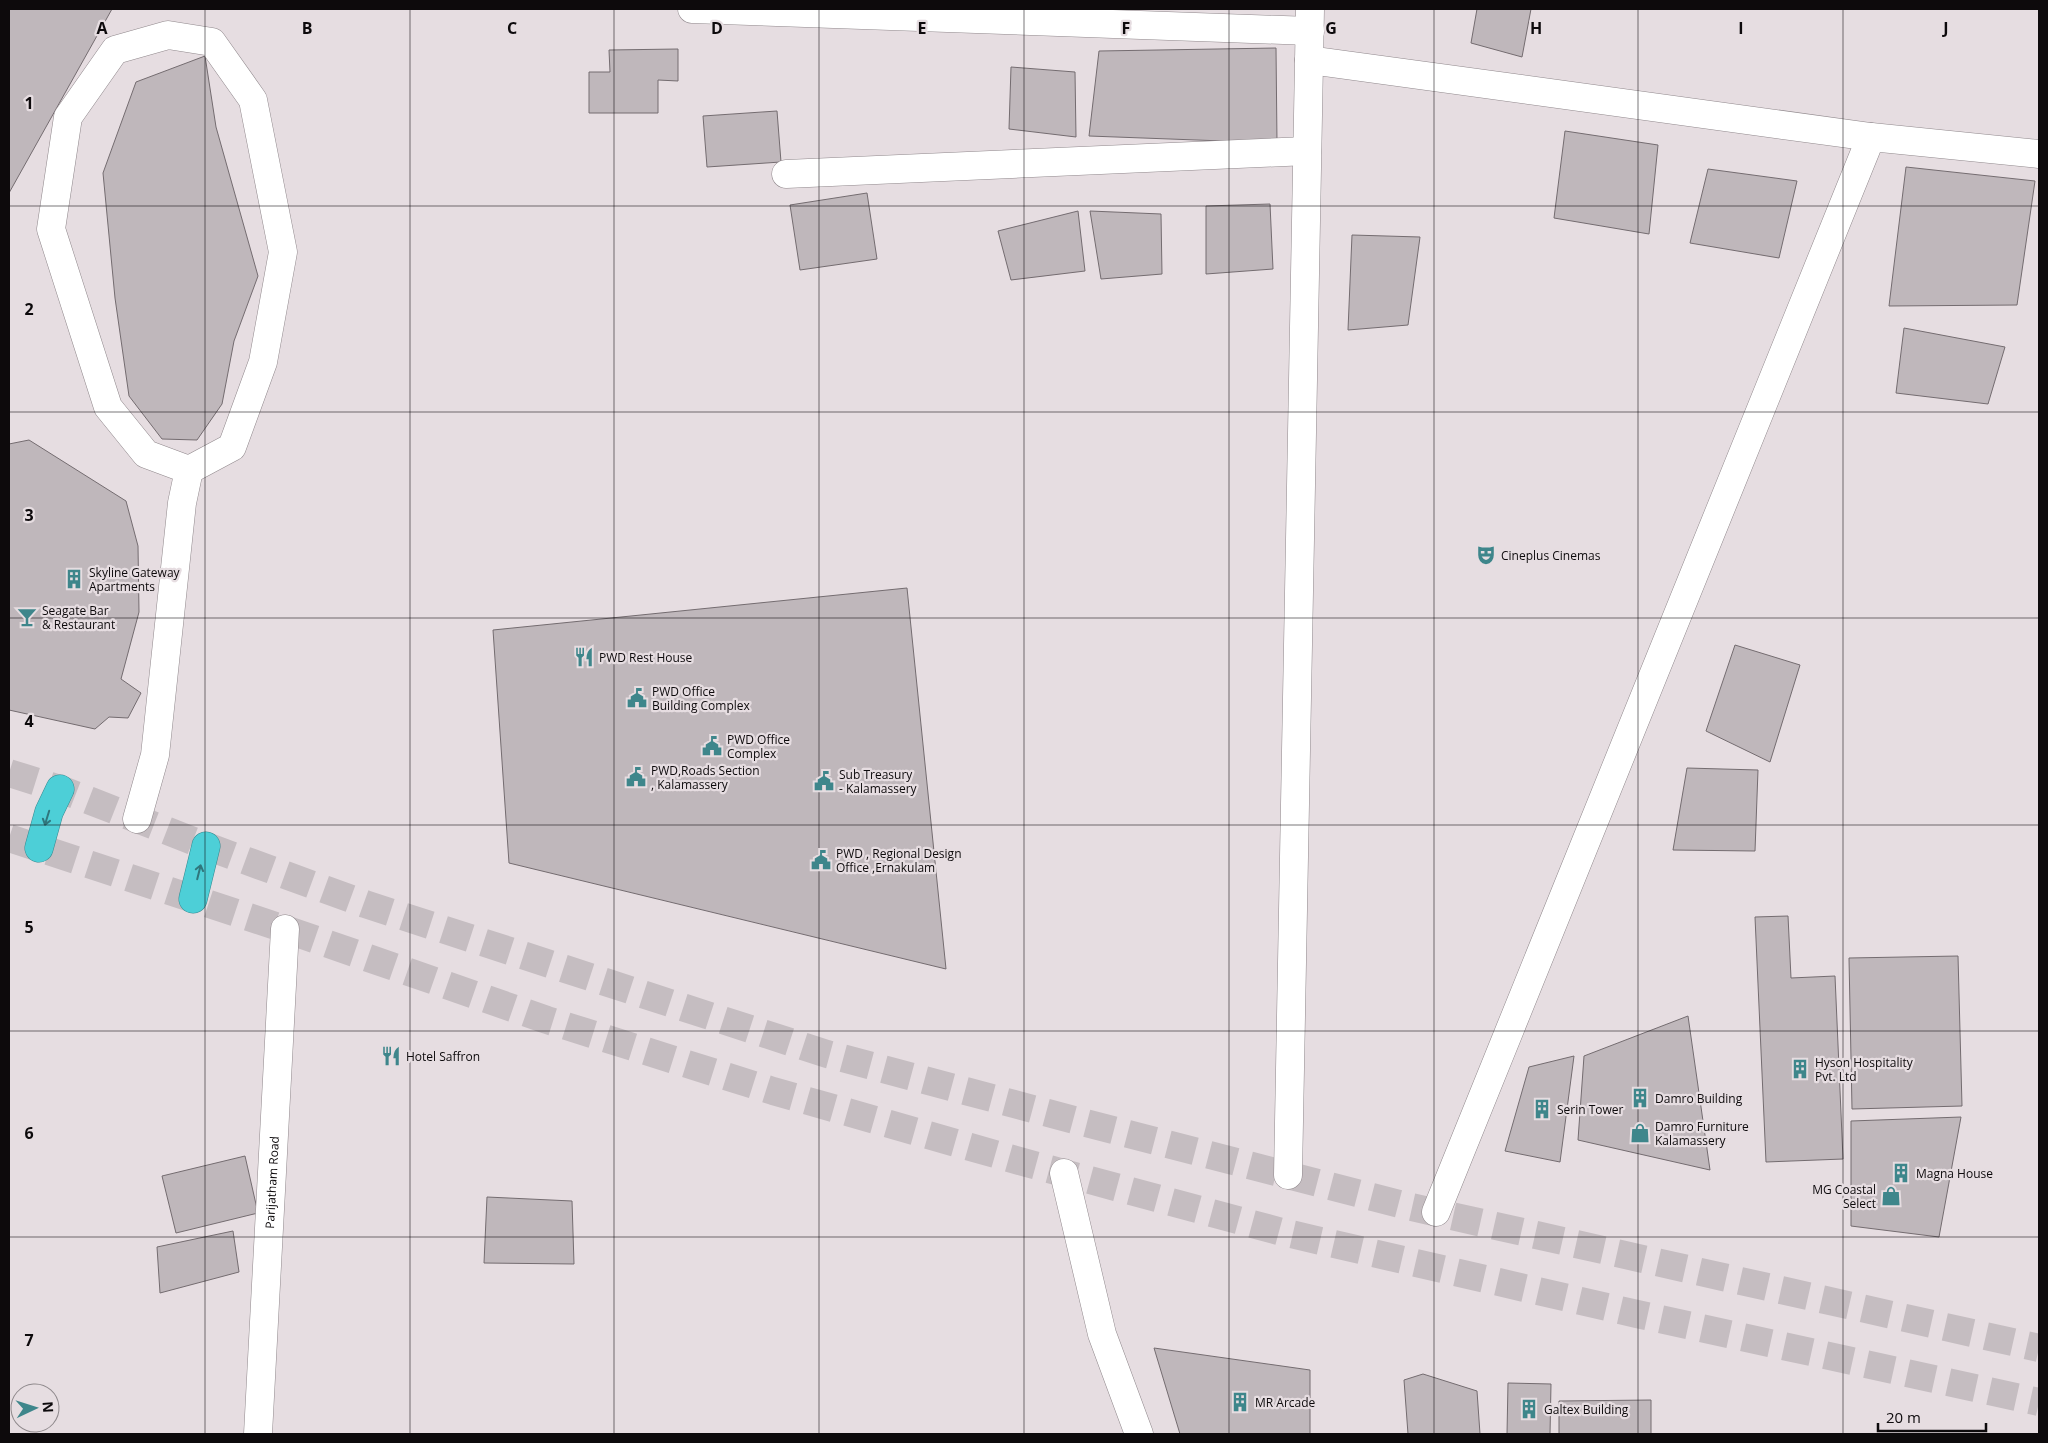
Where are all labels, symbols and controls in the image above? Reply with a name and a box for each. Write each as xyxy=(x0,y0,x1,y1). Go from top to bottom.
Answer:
text: A xyxy=(96,17,108,39)
text: B xyxy=(302,17,312,39)
text: C xyxy=(507,17,517,39)
text: D xyxy=(711,17,723,39)
text: E xyxy=(918,17,927,39)
text: F xyxy=(1122,17,1130,39)
text: G xyxy=(1325,17,1337,39)
text: H xyxy=(1530,17,1542,39)
text: I xyxy=(1738,17,1744,39)
text: J xyxy=(1941,17,1949,39)
text: 1 xyxy=(24,92,34,114)
text: 2 xyxy=(24,298,34,320)
text: 3 xyxy=(24,504,34,526)
theatre icon: Cineplus Cinemas xyxy=(1475,544,1497,566)
place label: Cineplus Cinemas xyxy=(1501,547,1601,564)
place label: Skyline Gateway Apartments xyxy=(89,564,181,595)
building icon: Skyline Gateway Apartments xyxy=(63,568,85,590)
place label: Seagate Bar & Restaurant xyxy=(42,602,115,633)
bar icon: Seagate Bar & Restaurant xyxy=(16,606,38,628)
restaurant icon: PWD Rest House xyxy=(573,646,595,668)
place label: PWD Rest House xyxy=(599,649,693,666)
place label: PWD Office Building Complex xyxy=(652,683,751,714)
public building icon: PWD Office Building Complex xyxy=(626,687,648,709)
text: 4 xyxy=(24,710,34,732)
place label: PWD Office Complex xyxy=(727,731,790,762)
public building icon: PWD Office Complex xyxy=(701,735,723,757)
place label: PWD,Roads Section , Kalamassery xyxy=(651,762,760,793)
public building icon: PWD,Roads Section , Kalamassery xyxy=(625,766,647,788)
place label: Sub Treasury - Kalamassery xyxy=(839,766,918,797)
public building icon: Sub Treasury - Kalamassery xyxy=(813,770,835,792)
one-way arrow xyxy=(42,809,52,825)
place label: PWD , Regional Design Office ,Ernakulam xyxy=(836,845,962,876)
public building icon: PWD , Regional Design Office ,Ernakulam xyxy=(810,849,832,871)
one-way arrow xyxy=(195,865,204,881)
text: 5 xyxy=(24,916,34,938)
restaurant icon: Hotel Saffron xyxy=(380,1045,402,1067)
place label: Hotel Saffron xyxy=(406,1048,480,1065)
place label: Hyson Hospitality Pvt. Ltd xyxy=(1815,1054,1914,1085)
building icon: Hyson Hospitality Pvt. Ltd xyxy=(1789,1058,1811,1080)
building icon: Damro Building xyxy=(1629,1087,1651,1109)
place label: Damro Building xyxy=(1655,1090,1743,1107)
building icon: Serin Tower xyxy=(1531,1098,1553,1120)
place label: Serin Tower xyxy=(1557,1101,1624,1118)
place label: Damro Furniture Kalamassery xyxy=(1655,1118,1749,1149)
text: 6 xyxy=(24,1122,34,1144)
shop icon: Damro Furniture Kalamassery xyxy=(1629,1122,1651,1144)
street label: Parijatham Road xyxy=(260,1136,282,1229)
building icon: Magna House xyxy=(1890,1162,1912,1184)
place label: Magna House xyxy=(1916,1165,1993,1182)
place label: MG Coastal Select xyxy=(1812,1181,1876,1212)
shop icon: MG Coastal Select xyxy=(1880,1185,1902,1207)
text: 7 xyxy=(24,1329,34,1351)
north arrow xyxy=(10,1383,60,1433)
building icon: MR Arcade xyxy=(1229,1391,1251,1413)
place label: MR Arcade xyxy=(1255,1394,1316,1411)
building icon: Galtex Building xyxy=(1518,1398,1540,1420)
scale bar xyxy=(1878,1400,1986,1432)
text: N xyxy=(39,1401,58,1413)
place label: Galtex Building xyxy=(1544,1401,1629,1418)
text: 20 m xyxy=(1886,1407,1921,1427)

